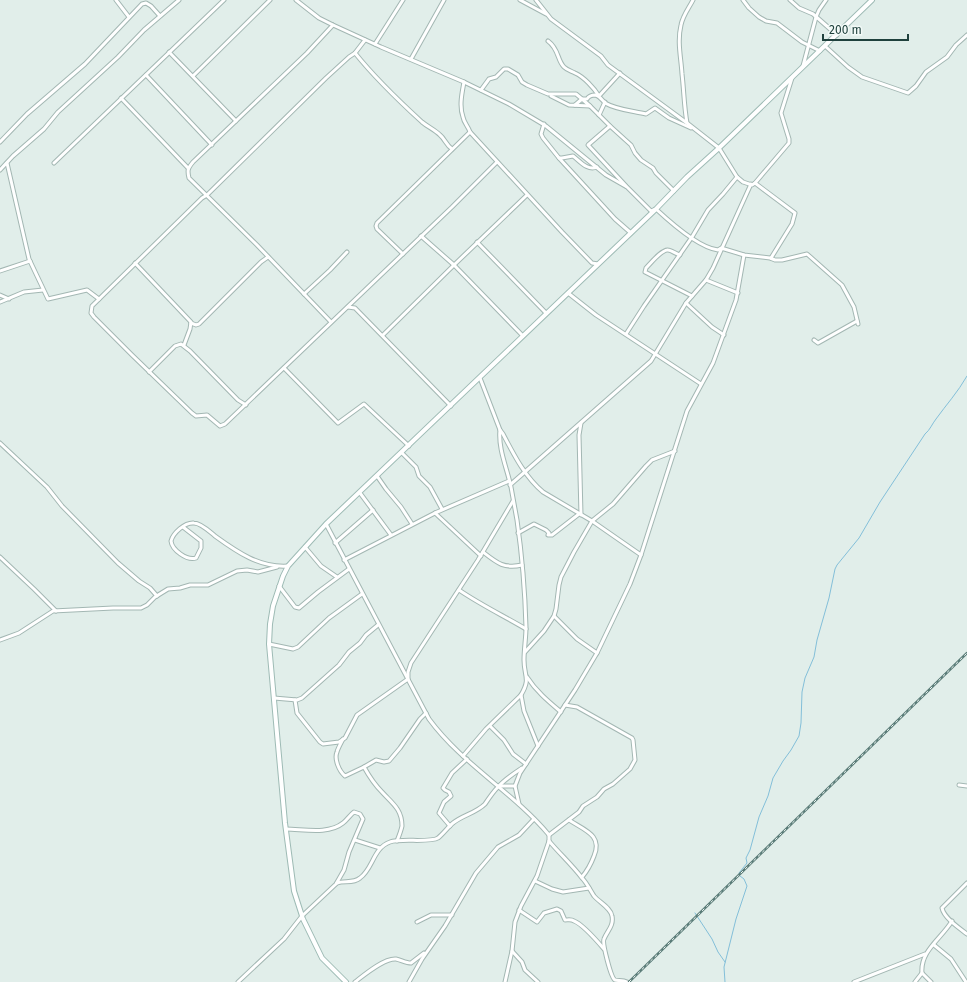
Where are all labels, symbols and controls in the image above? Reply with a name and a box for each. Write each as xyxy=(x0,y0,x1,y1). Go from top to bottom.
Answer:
scale bar xyxy=(823,16,908,42)
text: 200 m xyxy=(829,23,862,37)

